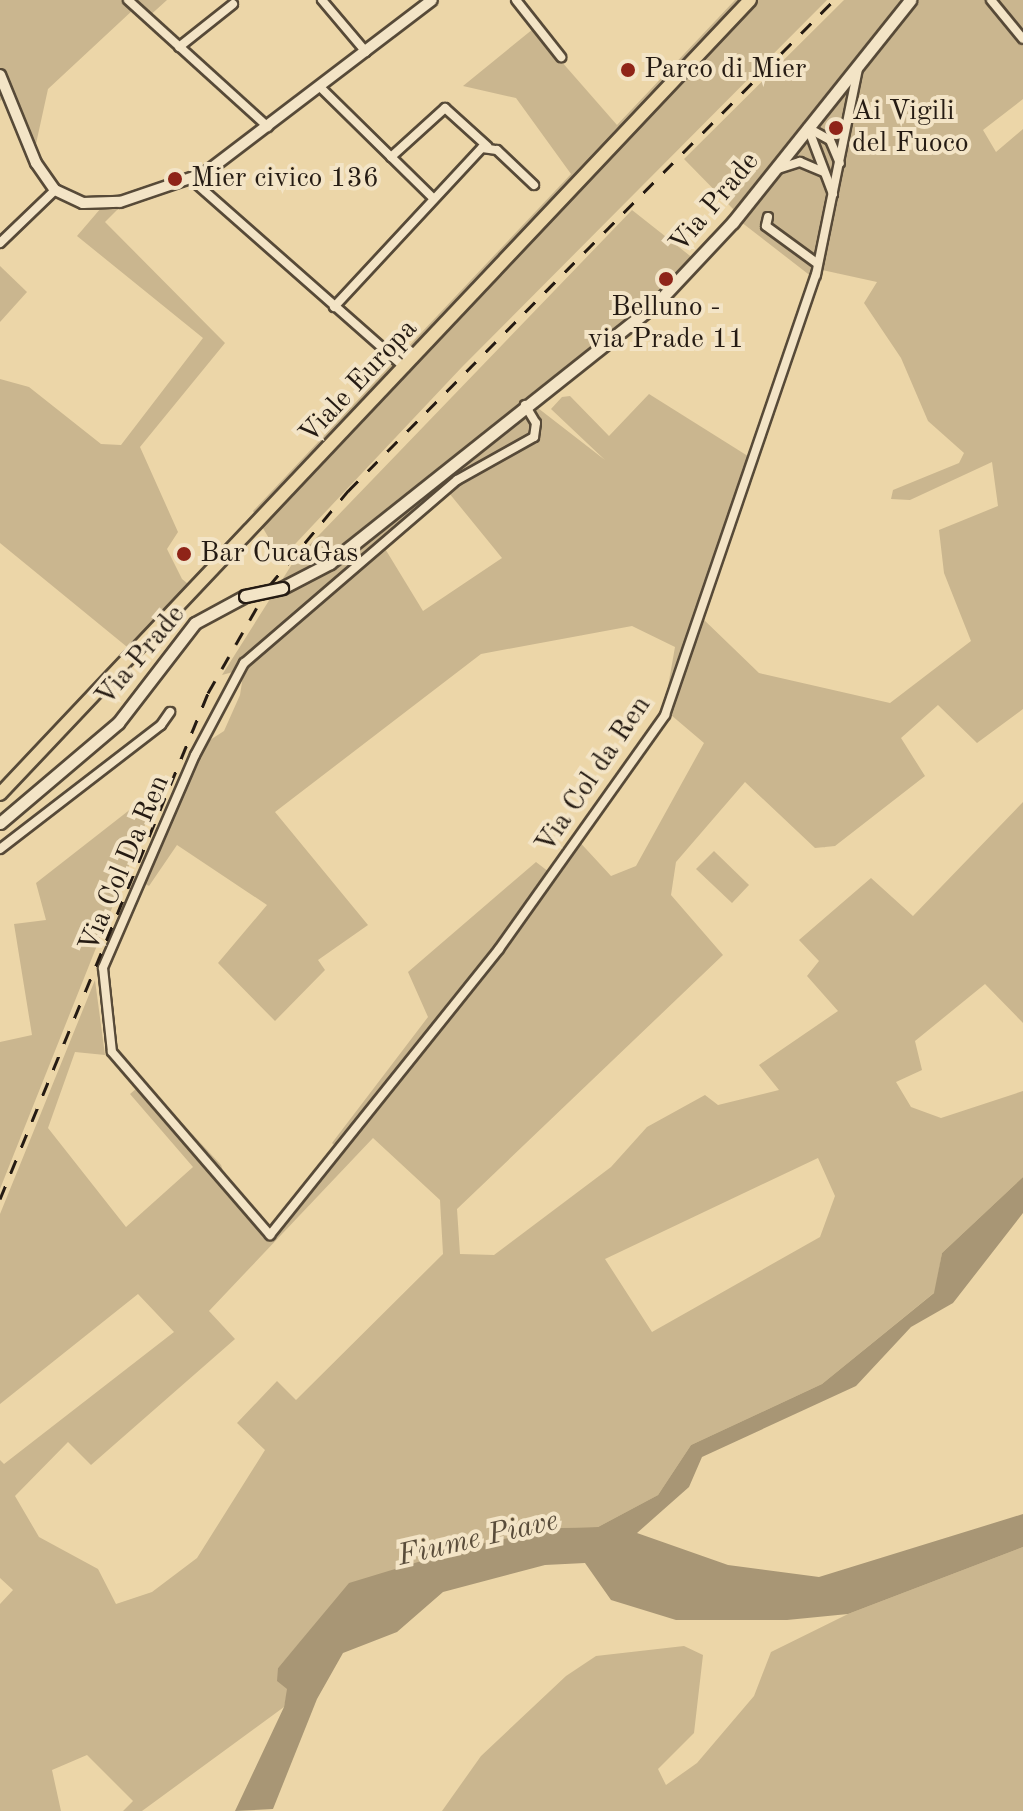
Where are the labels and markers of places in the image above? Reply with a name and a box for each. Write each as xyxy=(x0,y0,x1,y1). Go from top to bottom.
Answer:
place label: Parco di Mier xyxy=(644,53,806,87)
marker: Parco di Mier xyxy=(619,61,637,79)
place label: Ai Vigili del Fuoco xyxy=(852,95,969,161)
marker: Ai Vigili del Fuoco xyxy=(827,119,845,137)
place label: Mier civico 136 xyxy=(191,162,379,196)
marker: Mier civico 136 xyxy=(166,170,184,188)
marker: Belluno - via Prade 11 xyxy=(657,270,675,288)
place label: Belluno - via Prade 11 xyxy=(588,291,744,357)
place label: Bar CucaGas xyxy=(200,537,358,571)
marker: Bar CucaGas xyxy=(175,545,193,563)

